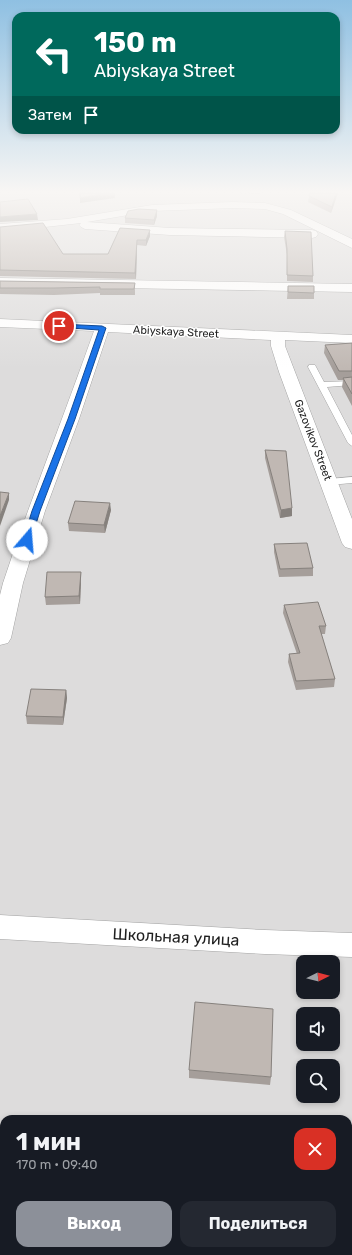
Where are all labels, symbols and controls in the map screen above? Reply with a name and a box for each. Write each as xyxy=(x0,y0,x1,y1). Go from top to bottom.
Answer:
text: 150 m xyxy=(94,26,177,59)
icon: left xyxy=(28,28,80,80)
text: Abiyskaya Street xyxy=(94,60,235,82)
icon: arrive xyxy=(80,104,102,126)
text: Затем xyxy=(28,106,72,124)
pin xyxy=(42,309,76,343)
icon: arrive xyxy=(48,315,70,337)
street label: Abiyskaya Street xyxy=(133,323,220,341)
street label: Gazovikov Street xyxy=(292,398,335,483)
position arrow xyxy=(6,519,48,561)
street label: Школьная улица xyxy=(112,924,240,950)
north arrow xyxy=(296,955,340,999)
map controls xyxy=(296,955,340,1103)
button: sound xyxy=(296,1007,340,1051)
button: search xyxy=(296,1059,340,1103)
text: 1 мин xyxy=(16,1128,81,1156)
button: close xyxy=(294,1128,336,1170)
text: 170 m · 09:40 xyxy=(16,1157,98,1172)
button: Выход xyxy=(16,1201,172,1247)
button: Поделиться xyxy=(180,1201,336,1247)

